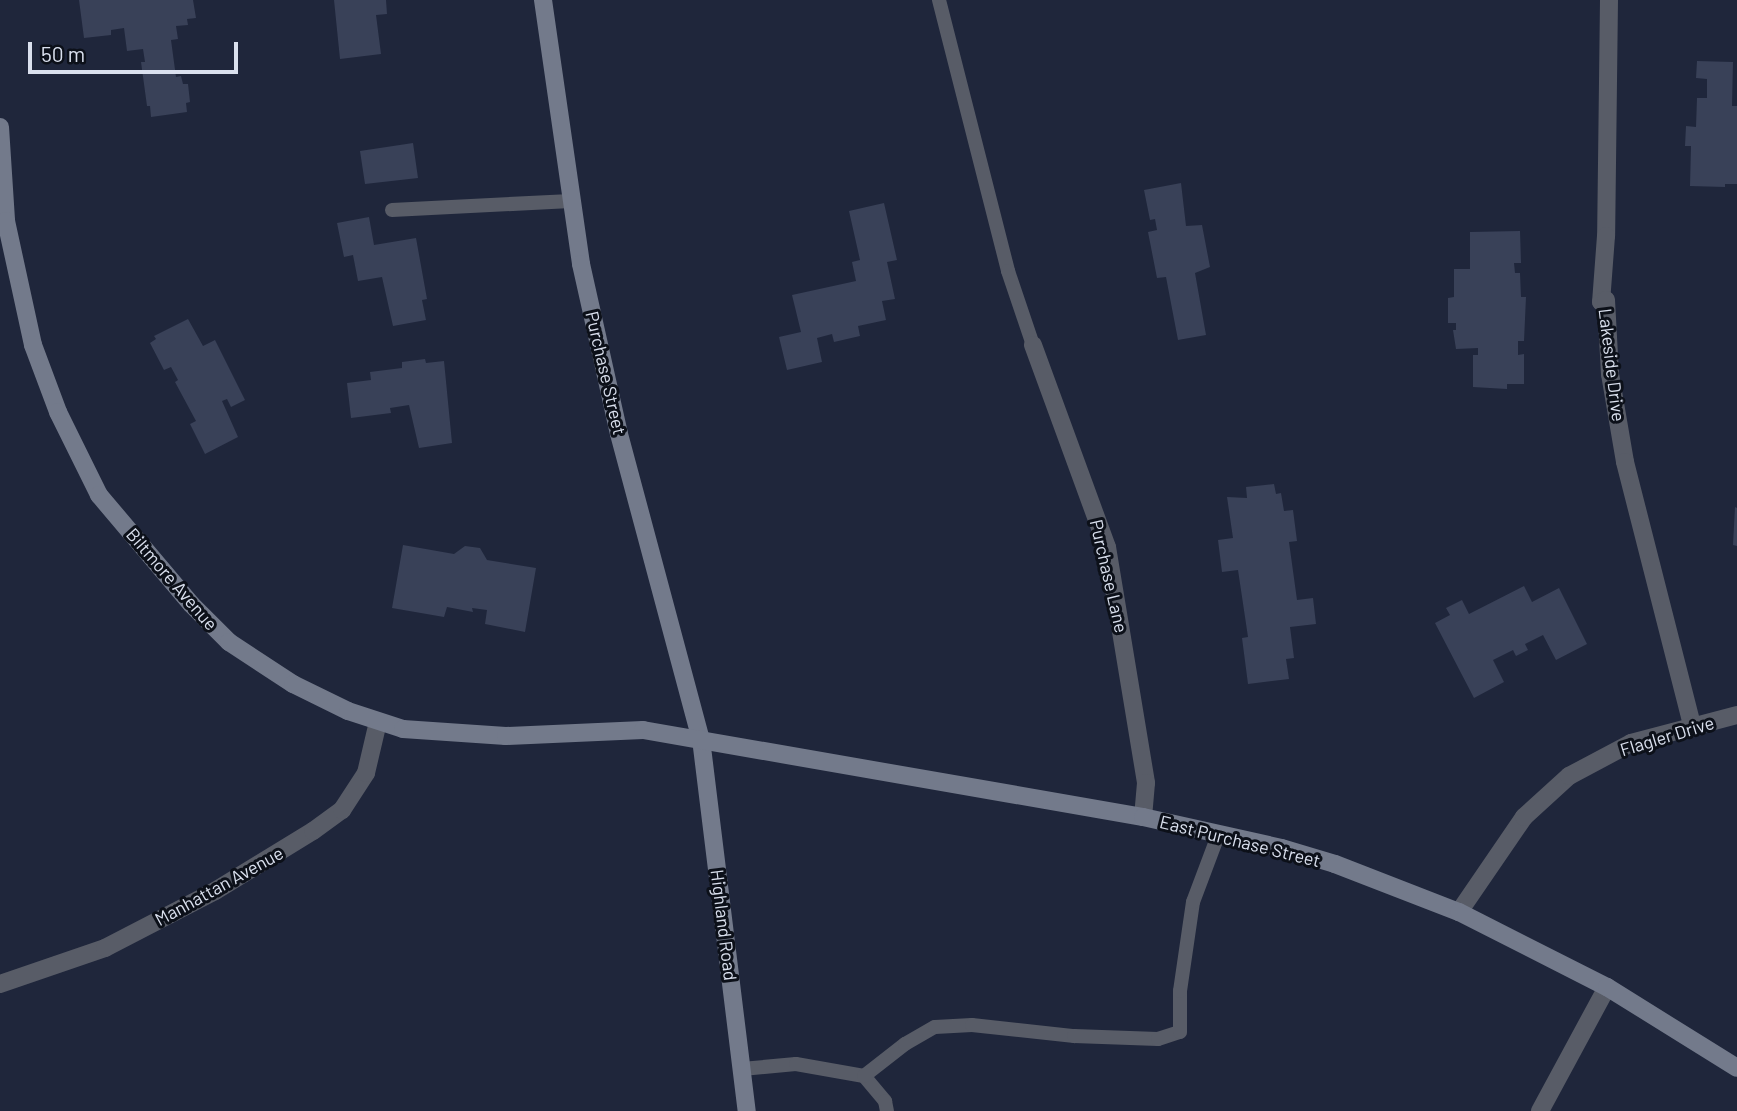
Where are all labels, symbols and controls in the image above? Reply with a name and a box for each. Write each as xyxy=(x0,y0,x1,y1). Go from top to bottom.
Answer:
scale bar xyxy=(32,28,242,72)
text: 50 m xyxy=(41,41,85,66)
street label: Lakeside Drive xyxy=(1594,307,1630,423)
street label: Purchase Street xyxy=(581,309,631,437)
street label: Purchase Lane xyxy=(1085,517,1133,635)
street label: Biltmore Avenue xyxy=(122,524,222,634)
street label: Flagler Drive xyxy=(1617,711,1717,761)
street label: East Purchase Street xyxy=(1157,811,1323,871)
street label: Manhattan Avenue xyxy=(151,842,287,930)
street label: Highland Road xyxy=(706,868,742,982)

